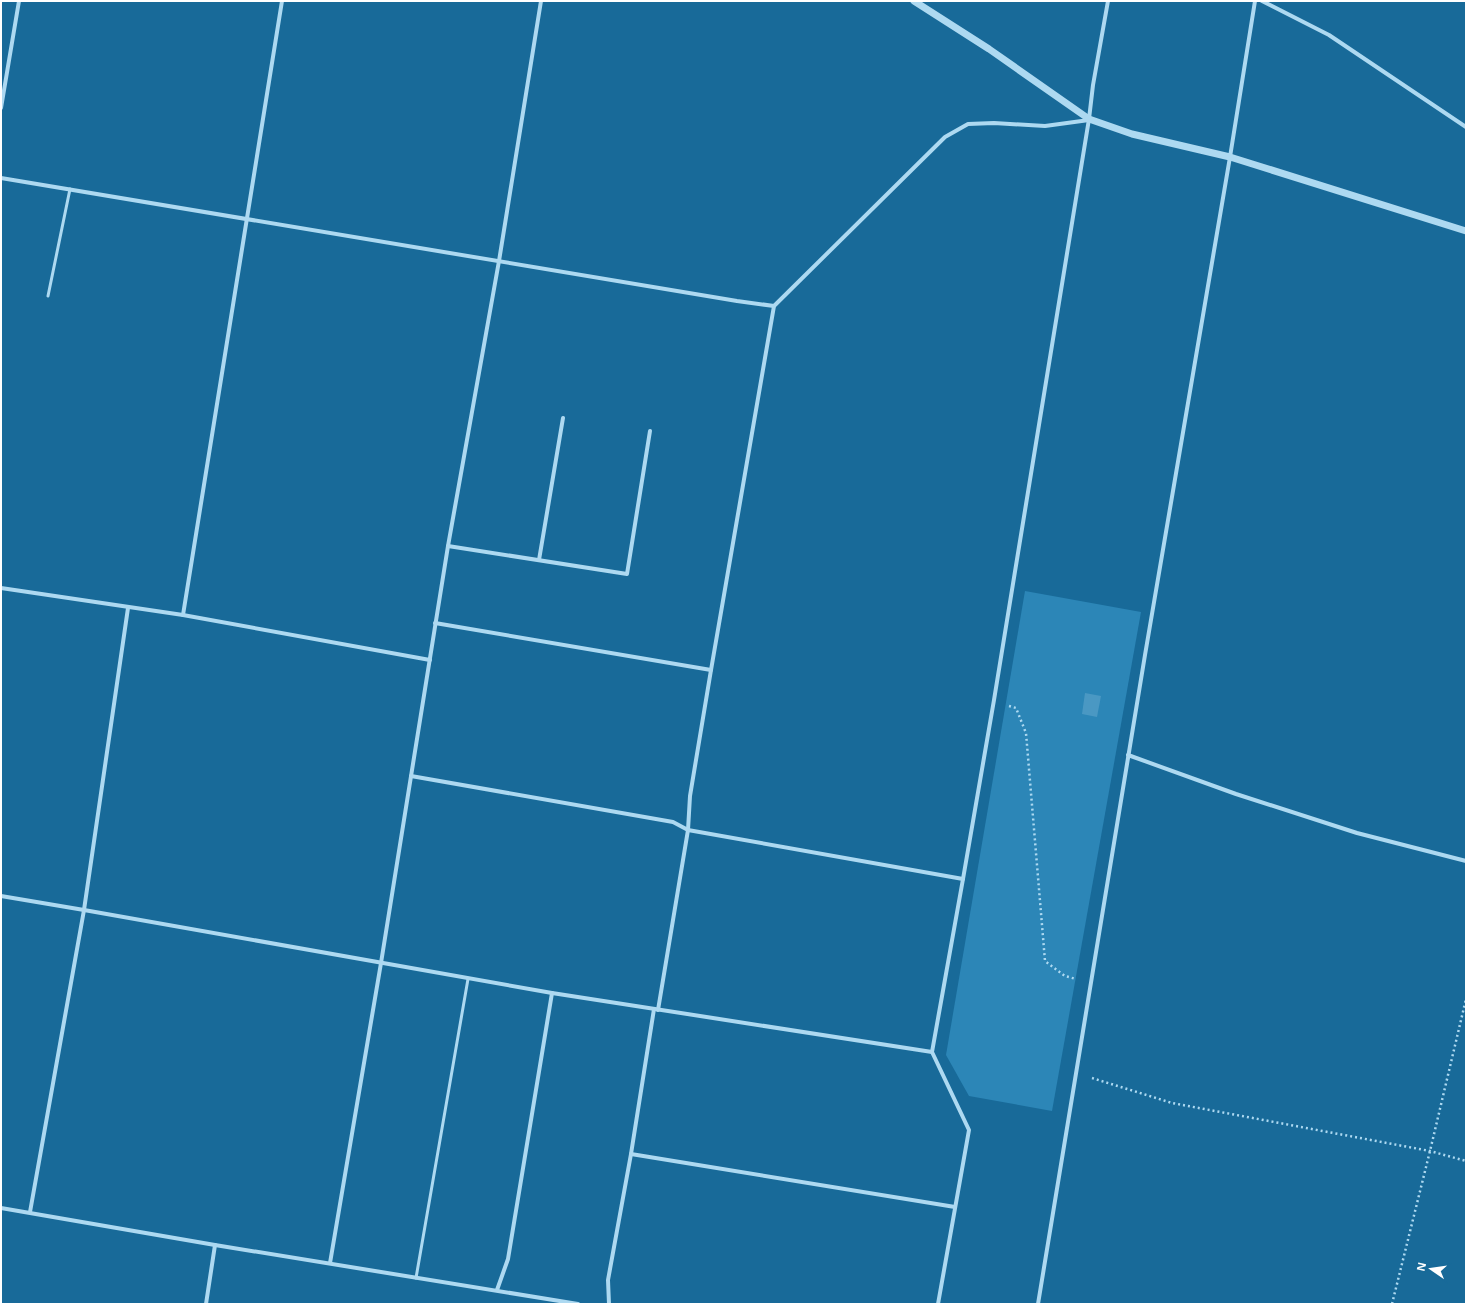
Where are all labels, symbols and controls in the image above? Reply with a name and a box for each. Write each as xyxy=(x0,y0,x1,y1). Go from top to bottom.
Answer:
north arrow xyxy=(1411,1249,1451,1289)
text: N xyxy=(1412,1261,1429,1273)

